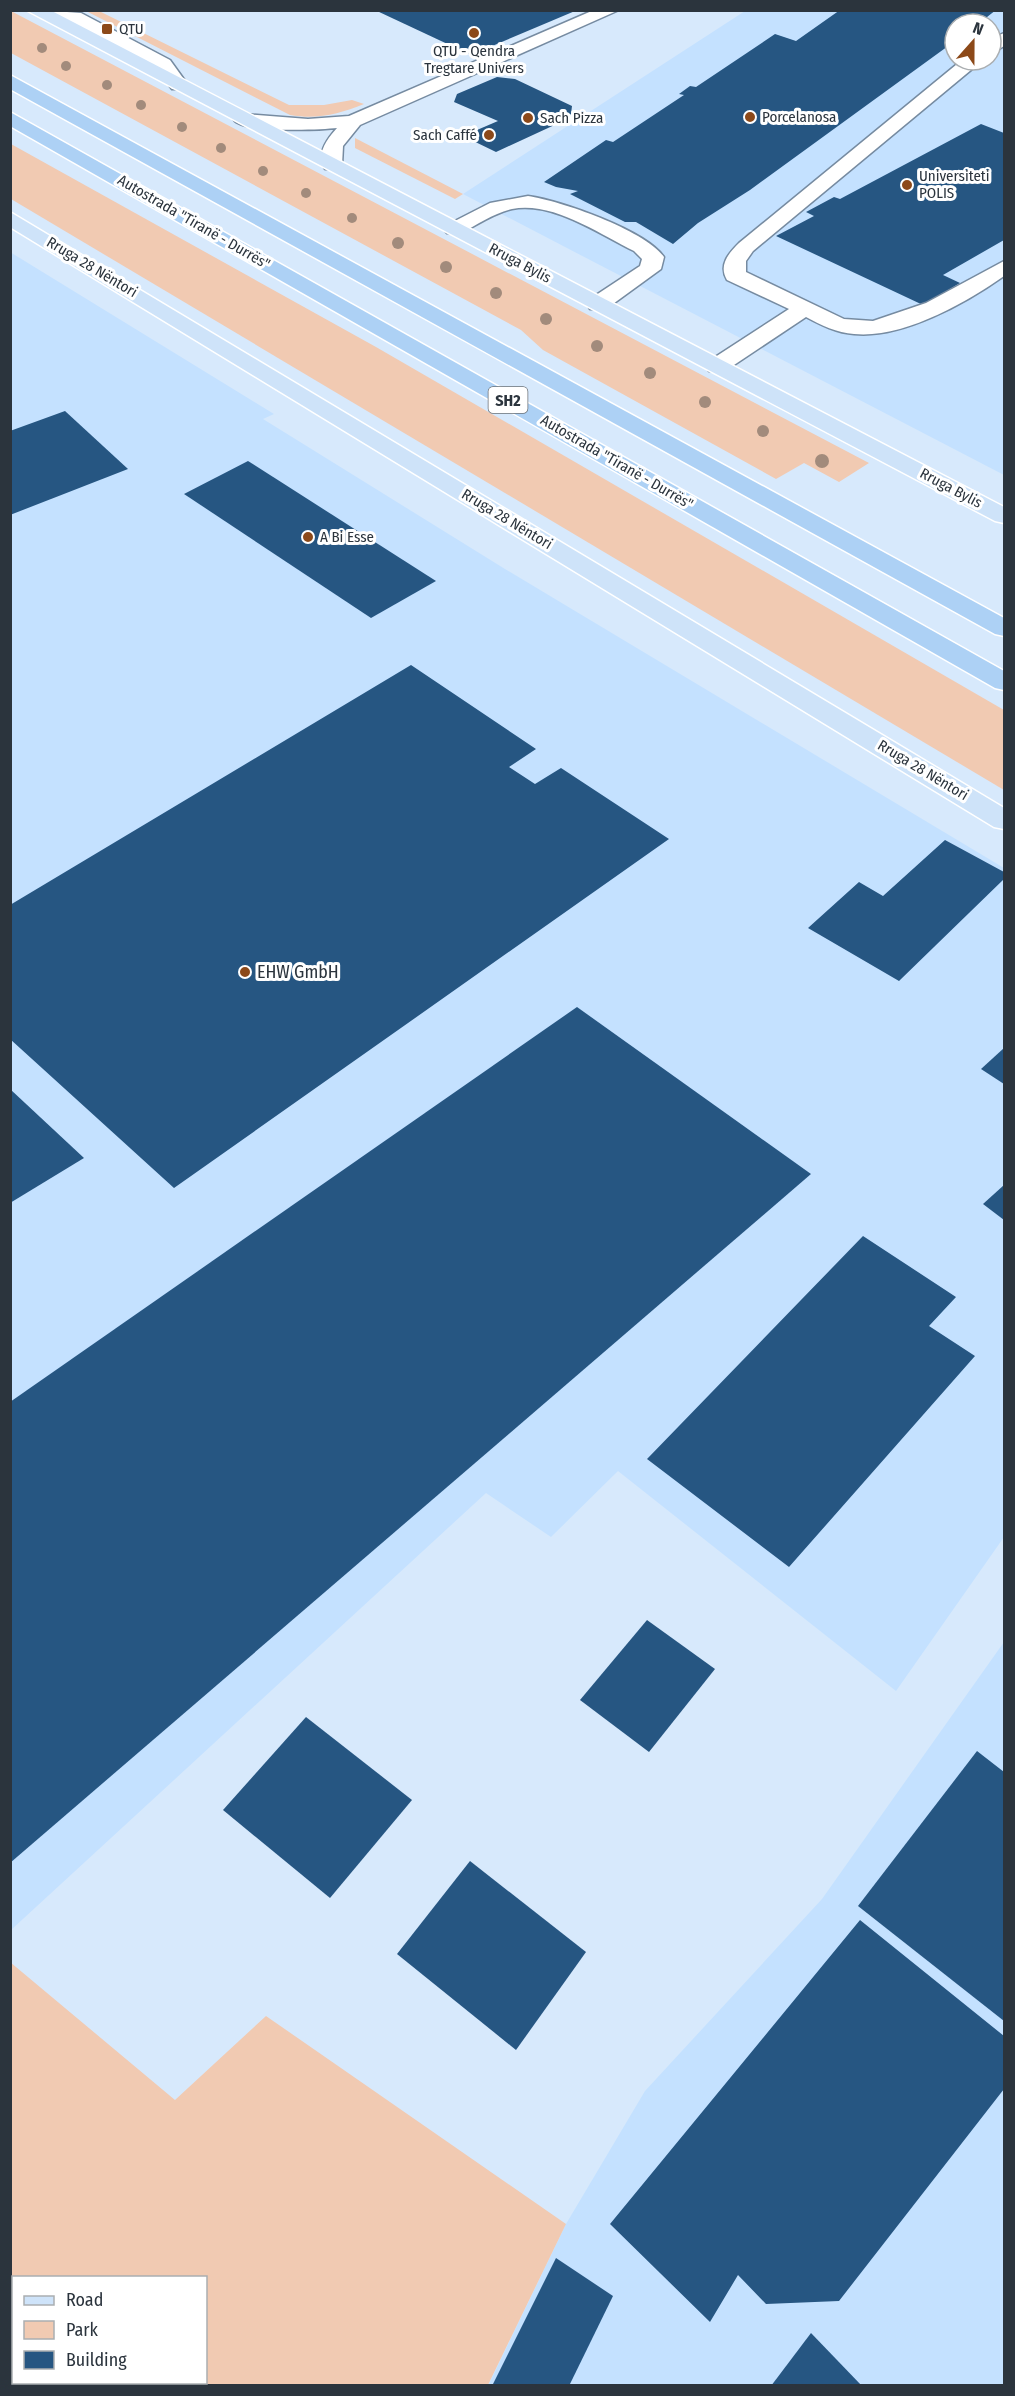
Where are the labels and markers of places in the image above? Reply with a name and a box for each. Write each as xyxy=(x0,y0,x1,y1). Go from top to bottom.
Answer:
place label: QTU xyxy=(119,20,144,38)
marker: QTU xyxy=(100,22,114,36)
marker: QTU - Qendra Tregtare Univers xyxy=(467,26,481,40)
place label: QTU - Qendra Tregtare Univers xyxy=(424,42,524,77)
place label: Porcelanosa xyxy=(762,108,836,126)
place label: Sach Pizza xyxy=(540,109,603,127)
marker: Porcelanosa xyxy=(743,110,757,124)
marker: Sach Pizza xyxy=(521,111,535,125)
place label: Sach Caffé xyxy=(413,126,477,144)
marker: Sach Caffé xyxy=(482,128,496,142)
place label: Universiteti POLIS xyxy=(919,167,990,202)
marker: Universiteti POLIS xyxy=(900,178,914,192)
place label: A Bi Esse xyxy=(320,528,374,546)
marker: A Bi Esse xyxy=(301,530,315,544)
place label: EHW GmbH xyxy=(257,961,339,983)
marker: EHW GmbH xyxy=(238,965,252,979)

